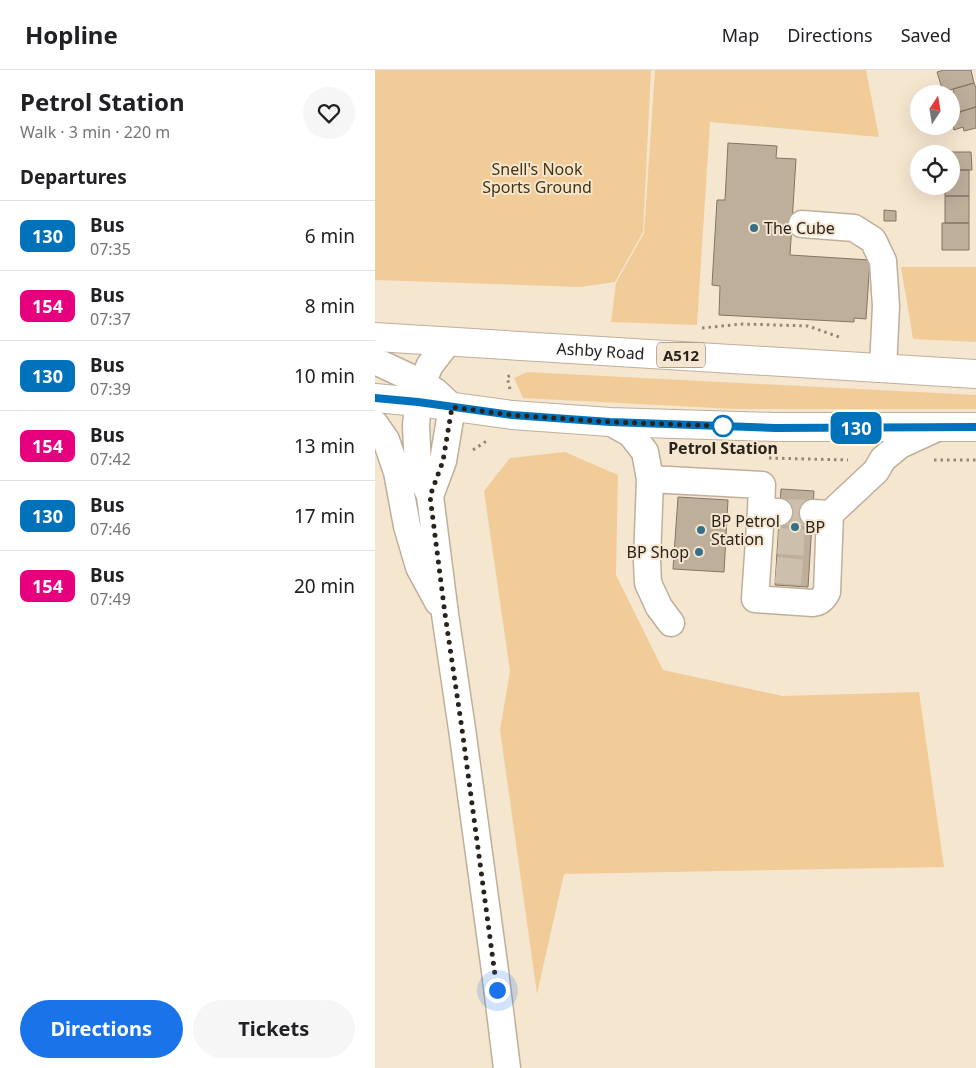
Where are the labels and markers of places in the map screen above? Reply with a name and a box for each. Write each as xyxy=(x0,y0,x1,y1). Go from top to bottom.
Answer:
place label: The Cube xyxy=(764,217,835,239)
marker: The Cube xyxy=(748,222,760,234)
marker: Petrol Station xyxy=(712,415,734,437)
place label: Petrol Station xyxy=(668,437,778,459)
place label: BP Petrol Station xyxy=(711,510,780,550)
place label: BP xyxy=(805,516,825,538)
marker: BP xyxy=(789,521,801,533)
marker: BP Petrol Station xyxy=(695,524,707,536)
place label: BP Shop xyxy=(627,541,689,563)
marker: BP Shop xyxy=(693,546,705,558)

